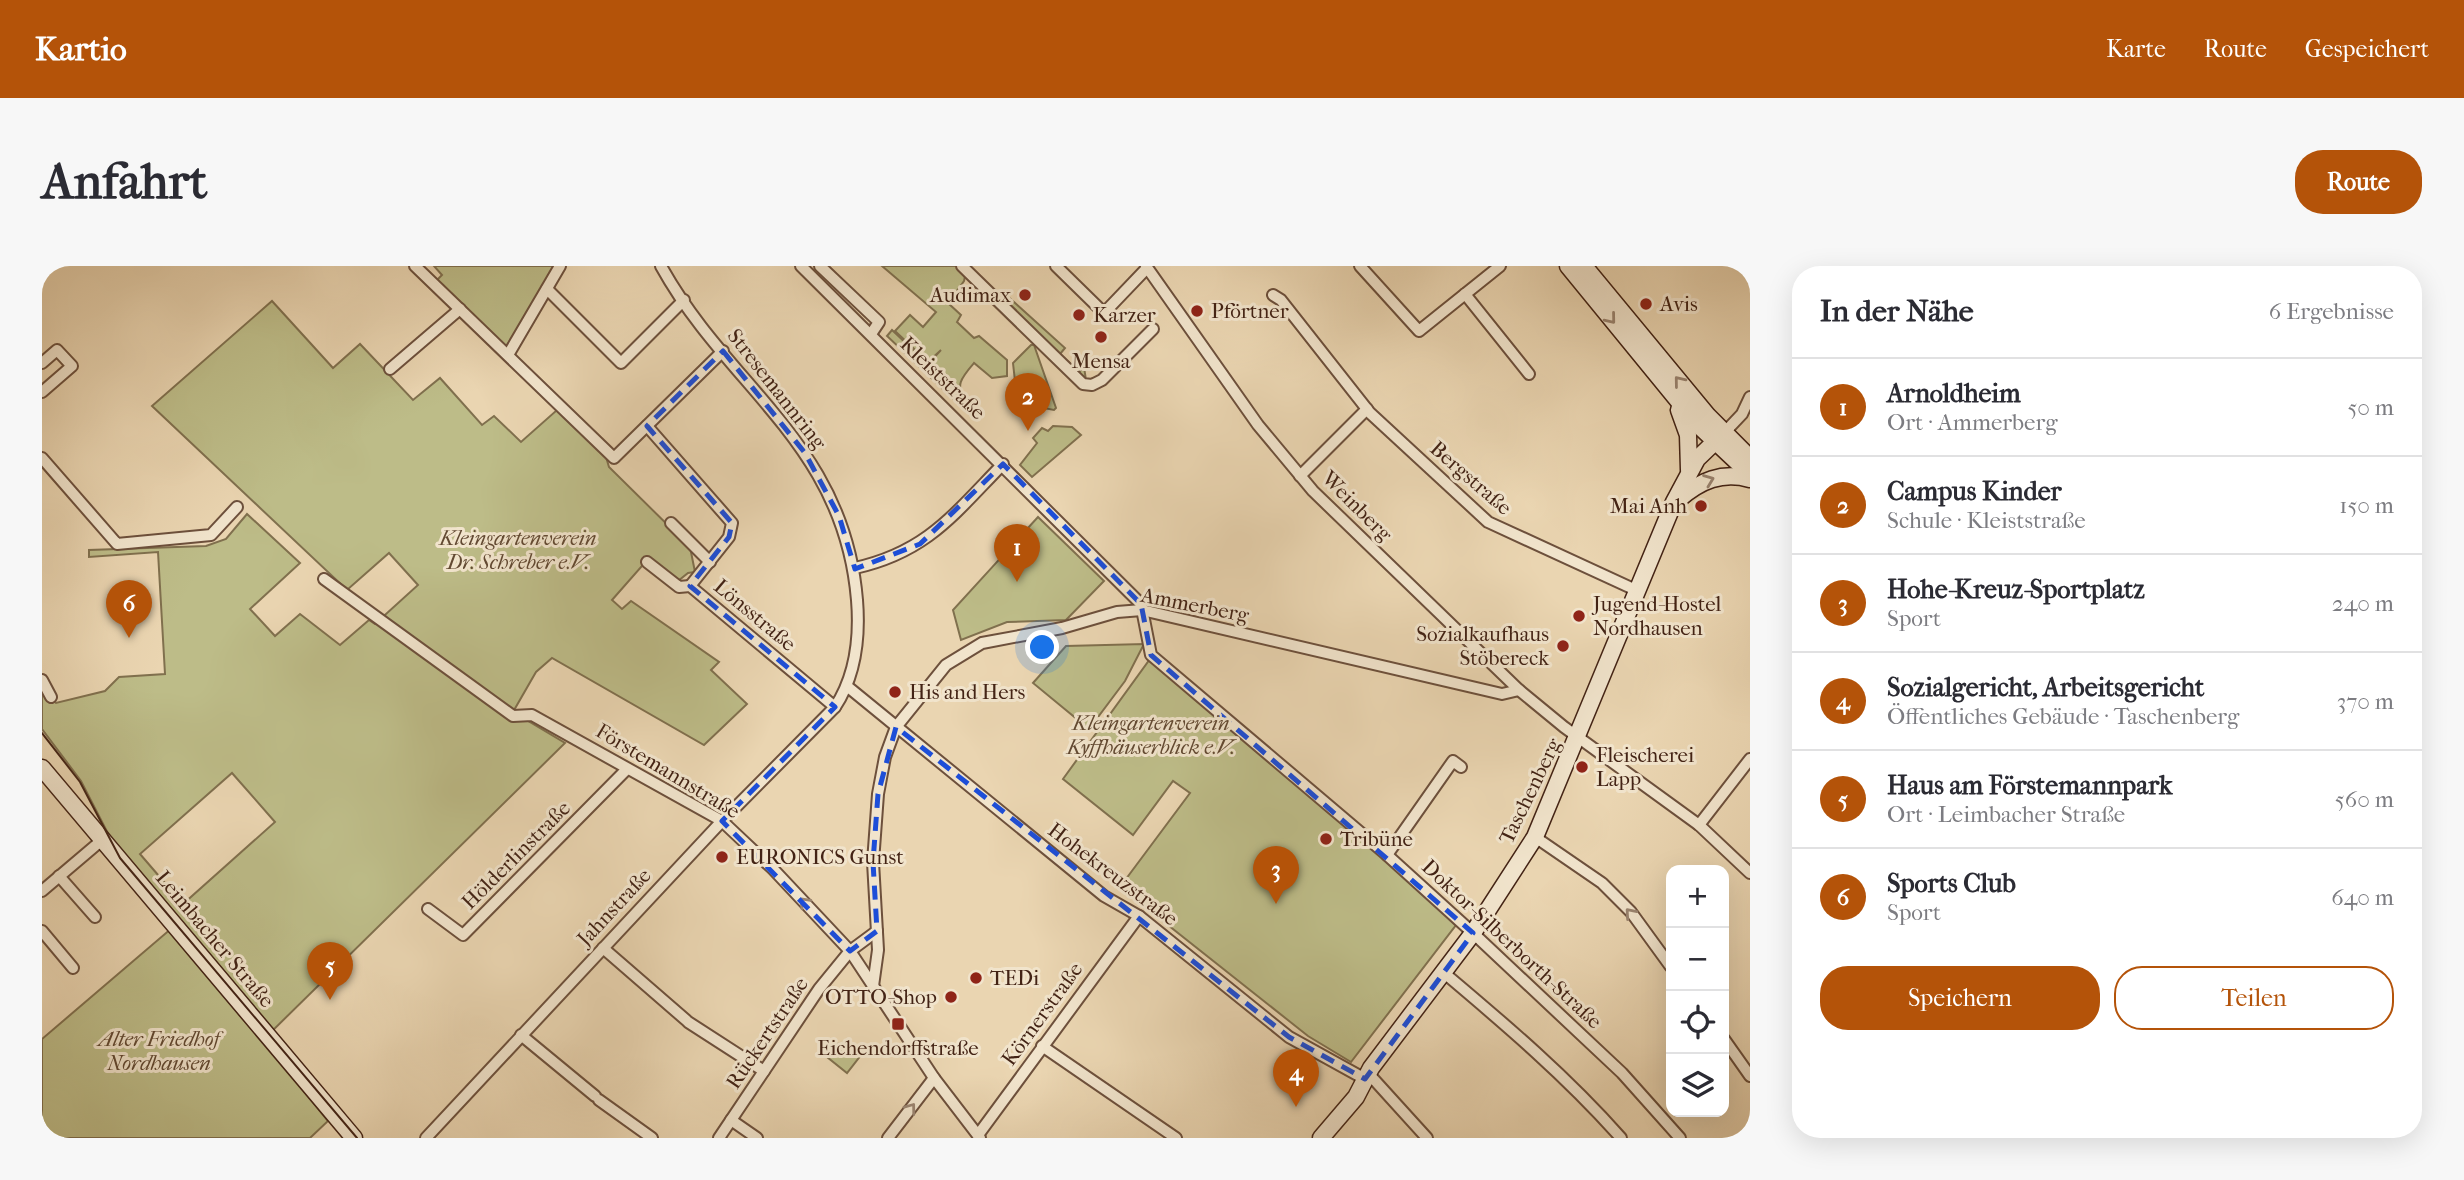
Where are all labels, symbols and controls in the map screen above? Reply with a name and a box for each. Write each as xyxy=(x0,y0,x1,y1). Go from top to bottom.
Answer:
text: Kartio xyxy=(35,30,127,69)
text: Karte xyxy=(2106,35,2166,63)
text: Route xyxy=(2204,35,2267,63)
text: Gespeichert xyxy=(2305,35,2429,63)
button: Route xyxy=(2295,150,2422,214)
text: Anfahrt xyxy=(42,153,207,211)
place label: Audimax xyxy=(929,283,1011,307)
marker: Audimax xyxy=(1017,287,1033,303)
place label: Avis xyxy=(1659,292,1698,316)
text: In der Nähe xyxy=(1820,294,1974,329)
marker: Avis xyxy=(1638,296,1654,312)
text: 6 Ergebnisse xyxy=(2269,298,2394,325)
place label: Pförtner xyxy=(1211,299,1289,323)
place label: Karzer xyxy=(1093,303,1156,327)
marker: Pförtner xyxy=(1189,303,1205,319)
marker: Karzer xyxy=(1071,307,1087,323)
one-way arrow xyxy=(1602,312,1615,324)
street label: Stresemannring xyxy=(723,324,832,454)
marker: Mensa xyxy=(1093,329,1109,345)
street label: Kleiststraße xyxy=(896,332,990,424)
place label: Mensa xyxy=(1071,349,1131,373)
pin: 2 xyxy=(1005,373,1051,431)
one-way arrow xyxy=(1675,377,1687,390)
text: Arnoldheim xyxy=(1887,378,2021,409)
text: 1 xyxy=(1839,394,1847,421)
text: 50 m xyxy=(2347,394,2394,421)
text: Ort · Ammerberg xyxy=(1887,409,2057,436)
street label: Bergstraße xyxy=(1425,436,1517,520)
street label: Weinberg xyxy=(1316,465,1398,547)
one-way arrow xyxy=(1703,475,1715,489)
text: Campus Kinder xyxy=(1887,476,2062,507)
text: 2 xyxy=(1837,492,1849,519)
text: 150 m xyxy=(2339,492,2394,519)
place label: Mai Anh xyxy=(1610,494,1687,518)
marker: Mai Anh xyxy=(1693,498,1709,514)
text: Schule · Kleiststraße xyxy=(1887,507,2086,534)
pin: 1 xyxy=(994,524,1040,582)
park label: Kleingartenverein Dr. Schreber e.V. xyxy=(437,526,597,574)
street label: Lönsstraße xyxy=(709,574,801,656)
text: Hohe-Kreuz-Sportplatz xyxy=(1887,574,2145,605)
pin: 6 xyxy=(106,580,152,638)
street label: Ammerberg xyxy=(1138,583,1252,627)
text: 3 xyxy=(1838,590,1848,617)
text: 240 m xyxy=(2332,590,2394,617)
place label: Jugend-Hostel Nordhausen xyxy=(1591,592,1722,640)
text: Sport xyxy=(1887,605,1941,632)
marker: Jugend-Hostel Nordhausen xyxy=(1571,608,1587,624)
place label: Sozialkaufhaus Stöbereck xyxy=(1416,622,1549,670)
your location xyxy=(1025,630,1059,664)
marker: Sozialkaufhaus Stöbereck xyxy=(1555,638,1571,654)
text: Sozialgericht, Arbeitsgericht xyxy=(1887,672,2204,703)
place label: His and Hers xyxy=(909,680,1025,704)
marker: His and Hers xyxy=(887,684,903,700)
text: 4 xyxy=(1836,688,1850,715)
text: 370 m xyxy=(2337,688,2394,715)
text: Öffentliches Gebäude · Taschenberg xyxy=(1887,703,2239,730)
park label: Kleingartenverein Kyffhäuserblick e.V. xyxy=(1065,711,1238,759)
street label: Förstemannstraße xyxy=(592,719,744,823)
street label: Taschenberg xyxy=(1494,734,1566,848)
place label: Fleischerei Lapp xyxy=(1596,743,1694,791)
marker: Fleischerei Lapp xyxy=(1574,759,1590,775)
text: Haus am Förstemannpark xyxy=(1887,770,2172,801)
text: 5 xyxy=(1838,786,1848,813)
text: 560 m xyxy=(2335,786,2394,813)
street label: Hölderlinstraße xyxy=(457,796,575,914)
text: Ort · Leimbacher Straße xyxy=(1887,801,2125,828)
street label: Hohekreuzstraße xyxy=(1044,818,1182,930)
place label: Tribüne xyxy=(1340,827,1413,851)
marker: Tribüne xyxy=(1318,831,1334,847)
place label: EURONICS Gunst xyxy=(736,845,904,869)
pin: 3 xyxy=(1253,846,1299,904)
marker: EURONICS Gunst xyxy=(714,849,730,865)
street label: Doktor-Silberborth-Straße xyxy=(1417,854,1607,1034)
street label: Jahnstraße xyxy=(571,863,656,952)
map controls xyxy=(1666,865,1729,1117)
button: + xyxy=(1666,865,1729,928)
street label: Leimbacher Straße xyxy=(151,866,279,1012)
text: Sports Club xyxy=(1887,868,2016,899)
text: 6 xyxy=(1837,884,1849,911)
text: 640 m xyxy=(2331,884,2394,911)
one-way arrow xyxy=(799,897,812,910)
text: Sport xyxy=(1887,899,1941,926)
one-way arrow xyxy=(1626,908,1638,921)
button: − xyxy=(1666,928,1729,991)
pin: 5 xyxy=(307,942,353,1000)
street label: Körnerstraße xyxy=(997,958,1087,1070)
place label: TEDi xyxy=(990,966,1039,990)
button: Speichern xyxy=(1820,966,2100,1030)
button: Teilen xyxy=(2114,966,2394,1030)
marker: TEDi xyxy=(968,970,984,986)
street label: Rückertstraße xyxy=(721,973,813,1093)
place label: OTTO-Shop xyxy=(825,985,937,1009)
marker: OTTO-Shop xyxy=(943,989,959,1005)
button: locate xyxy=(1666,991,1729,1054)
marker: Eichendorffstraße xyxy=(890,1016,906,1032)
park label: Alter Friedhof Nordhausen xyxy=(96,1027,224,1075)
place label: Eichendorffstraße xyxy=(817,1036,979,1060)
pin: 4 xyxy=(1273,1049,1319,1107)
button: layers xyxy=(1666,1054,1729,1117)
one-way arrow xyxy=(902,1103,915,1116)

